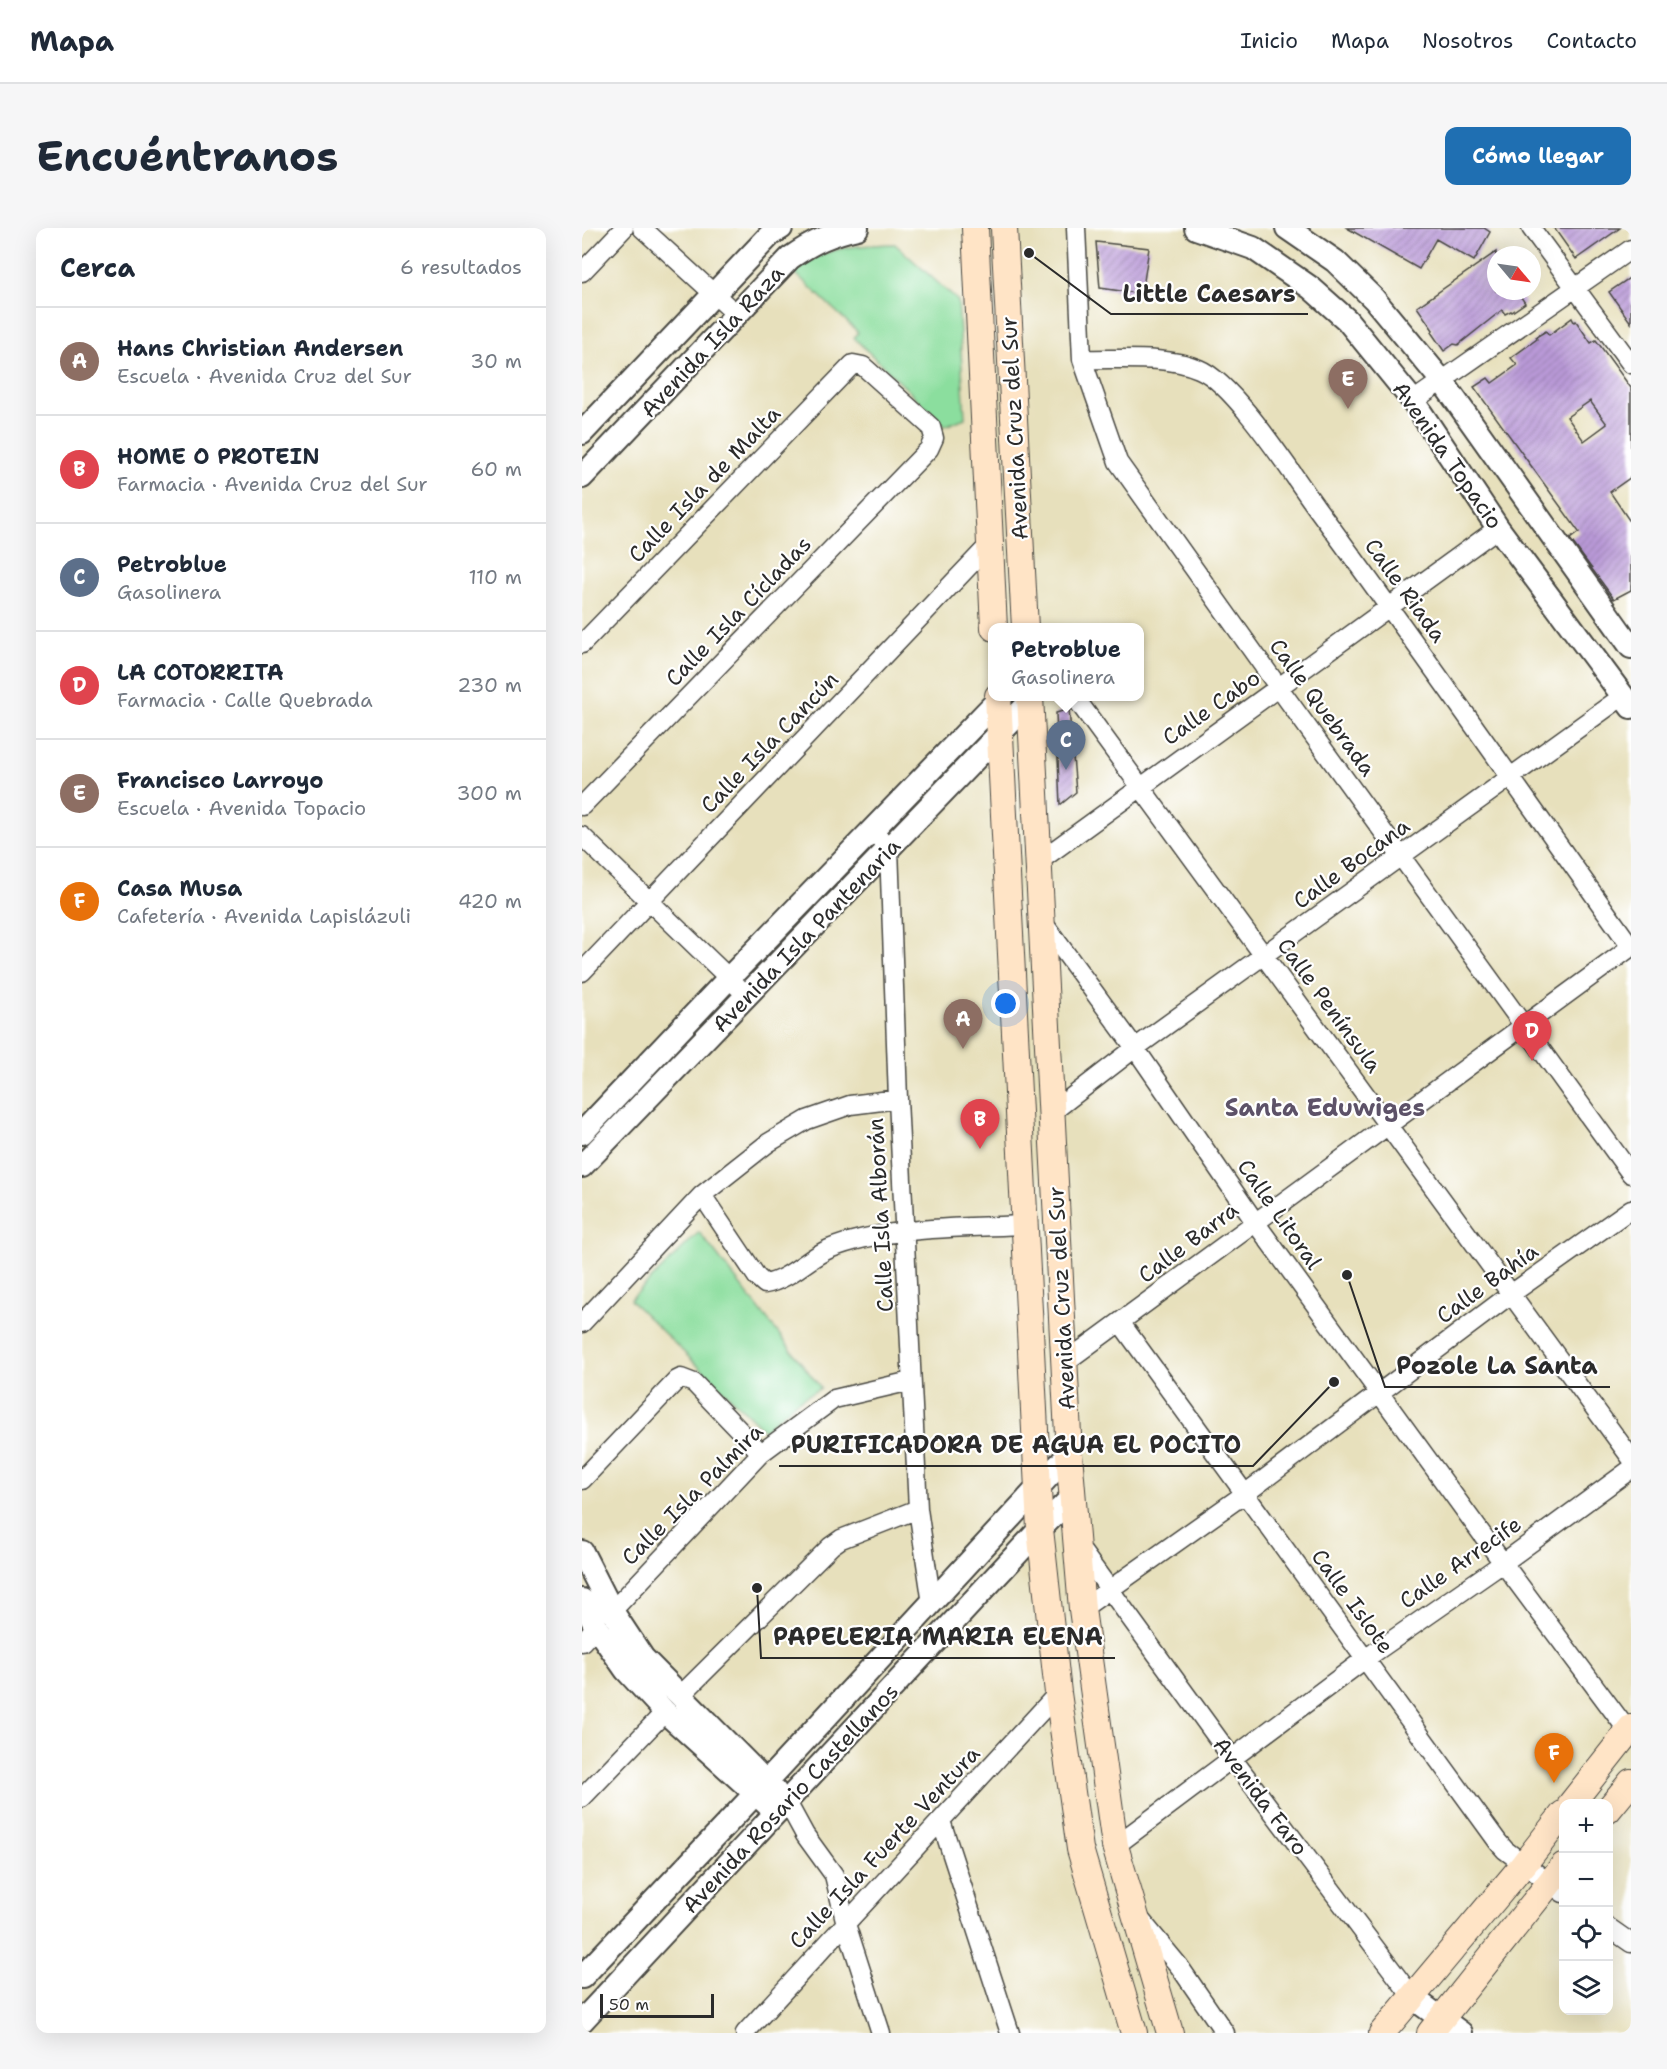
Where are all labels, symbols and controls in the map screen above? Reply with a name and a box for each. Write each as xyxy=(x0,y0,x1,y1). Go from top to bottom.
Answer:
text: Mapa xyxy=(30,22,114,60)
text: Inicio xyxy=(1240,27,1298,55)
text: Mapa xyxy=(1331,27,1389,55)
text: Nosotros xyxy=(1422,27,1513,55)
text: Contacto xyxy=(1546,27,1637,55)
button: Cómo llegar xyxy=(1445,127,1631,185)
text: Encuéntranos xyxy=(36,128,338,184)
north arrow xyxy=(1487,246,1541,300)
text: Cerca xyxy=(60,250,135,285)
text: 6 resultados xyxy=(400,254,522,280)
street label: Avenida Isla Raza xyxy=(634,259,791,424)
callout: Little Caesars xyxy=(1111,272,1308,314)
text: Little Caesars xyxy=(1122,278,1296,310)
street label: Avenida Cruz del Sur xyxy=(994,315,1035,541)
text: Hans Christian Andersen xyxy=(117,334,403,363)
text: A xyxy=(72,348,87,374)
text: 30 m xyxy=(470,348,522,374)
pin: E xyxy=(1328,360,1368,409)
text: Escuela · Avenida Cruz del Sur xyxy=(117,363,412,389)
street label: Avenida Topacio xyxy=(1386,376,1509,535)
street label: Calle Isla de Malta xyxy=(622,400,787,569)
text: HOME O PROTEIN xyxy=(117,442,320,471)
text: B xyxy=(73,456,86,482)
text: 60 m xyxy=(470,456,522,482)
text: Farmacia · Avenida Cruz del Sur xyxy=(117,471,428,497)
street label: Calle Isla Cícladas xyxy=(659,530,818,693)
street label: Calle Riada xyxy=(1358,532,1453,648)
text: Petroblue xyxy=(117,550,227,579)
text: C xyxy=(73,564,86,590)
text: 110 m xyxy=(468,564,522,590)
text: Gasolinera xyxy=(117,579,221,605)
popup xyxy=(988,623,1144,701)
street label: Calle Quebrada xyxy=(1263,633,1383,782)
text: Petroblue xyxy=(1011,635,1121,664)
text: LA COTORRITA xyxy=(117,658,284,687)
street label: Calle Cabo xyxy=(1157,663,1266,752)
text: Gasolinera xyxy=(1011,664,1115,690)
street label: Calle Isla Cancún xyxy=(694,665,845,819)
text: D xyxy=(72,672,87,698)
text: 230 m xyxy=(457,672,522,698)
text: Farmacia · Calle Quebrada xyxy=(117,687,373,713)
pin: C xyxy=(1046,720,1086,770)
text: Francisco Larroyo xyxy=(117,766,324,795)
text: E xyxy=(73,780,86,806)
text: 300 m xyxy=(456,780,522,806)
text: Escuela · Avenida Topacio xyxy=(117,795,366,821)
street label: Calle Bocana xyxy=(1287,811,1416,916)
street label: Avenida Isla Pantenaria xyxy=(706,832,907,1039)
text: Casa Musa xyxy=(117,874,242,903)
text: F xyxy=(74,888,85,914)
text: 420 m xyxy=(458,888,522,914)
text: Cafetería · Avenida Lapislázuli xyxy=(117,903,411,929)
street label: Calle Península xyxy=(1271,932,1389,1079)
your location xyxy=(991,989,1020,1018)
pin: A xyxy=(944,1000,982,1049)
pin: D xyxy=(1512,1012,1552,1061)
district label: Santa Eduwiges xyxy=(1225,1092,1425,1124)
pin: B xyxy=(960,1100,1000,1149)
street label: Calle Isla Alborán xyxy=(861,1117,900,1313)
street label: Calle Litoral xyxy=(1231,1153,1329,1276)
street label: Avenida Cruz del Sur xyxy=(1041,1185,1082,1411)
street label: Calle Barra xyxy=(1132,1195,1244,1290)
street label: Calle Bahía xyxy=(1431,1236,1544,1330)
callout: Pozole La Santa xyxy=(1385,1345,1610,1387)
text: Pozole La Santa xyxy=(1396,1350,1598,1382)
street label: Calle Isla Palmira xyxy=(615,1417,770,1571)
callout: PURIFICADORA DE AGUA EL POCITO xyxy=(779,1424,1253,1466)
text: PURIFICADORA DE AGUA EL POCITO xyxy=(791,1429,1241,1461)
street label: Calle Arrecife xyxy=(1394,1510,1527,1615)
street label: Calle Islote xyxy=(1305,1543,1400,1660)
callout: PAPELERIA MARIA ELENA xyxy=(761,1616,1115,1658)
text: PAPELERIA MARIA ELENA xyxy=(773,1621,1103,1653)
street label: Avenida Rosario Castellanos xyxy=(676,1677,905,1919)
street label: Avenida Faro xyxy=(1207,1731,1315,1861)
pin: F xyxy=(1534,1734,1574,1783)
street label: Calle Isla Fuerte Ventura xyxy=(783,1739,986,1955)
map controls xyxy=(1559,1799,1613,2015)
button: + xyxy=(1559,1799,1613,1853)
button: − xyxy=(1559,1853,1613,1907)
button: locate xyxy=(1559,1907,1613,1961)
button: layers xyxy=(1559,1961,1613,2015)
scale bar xyxy=(600,1991,714,2018)
text: 50 m xyxy=(609,1994,649,2015)

